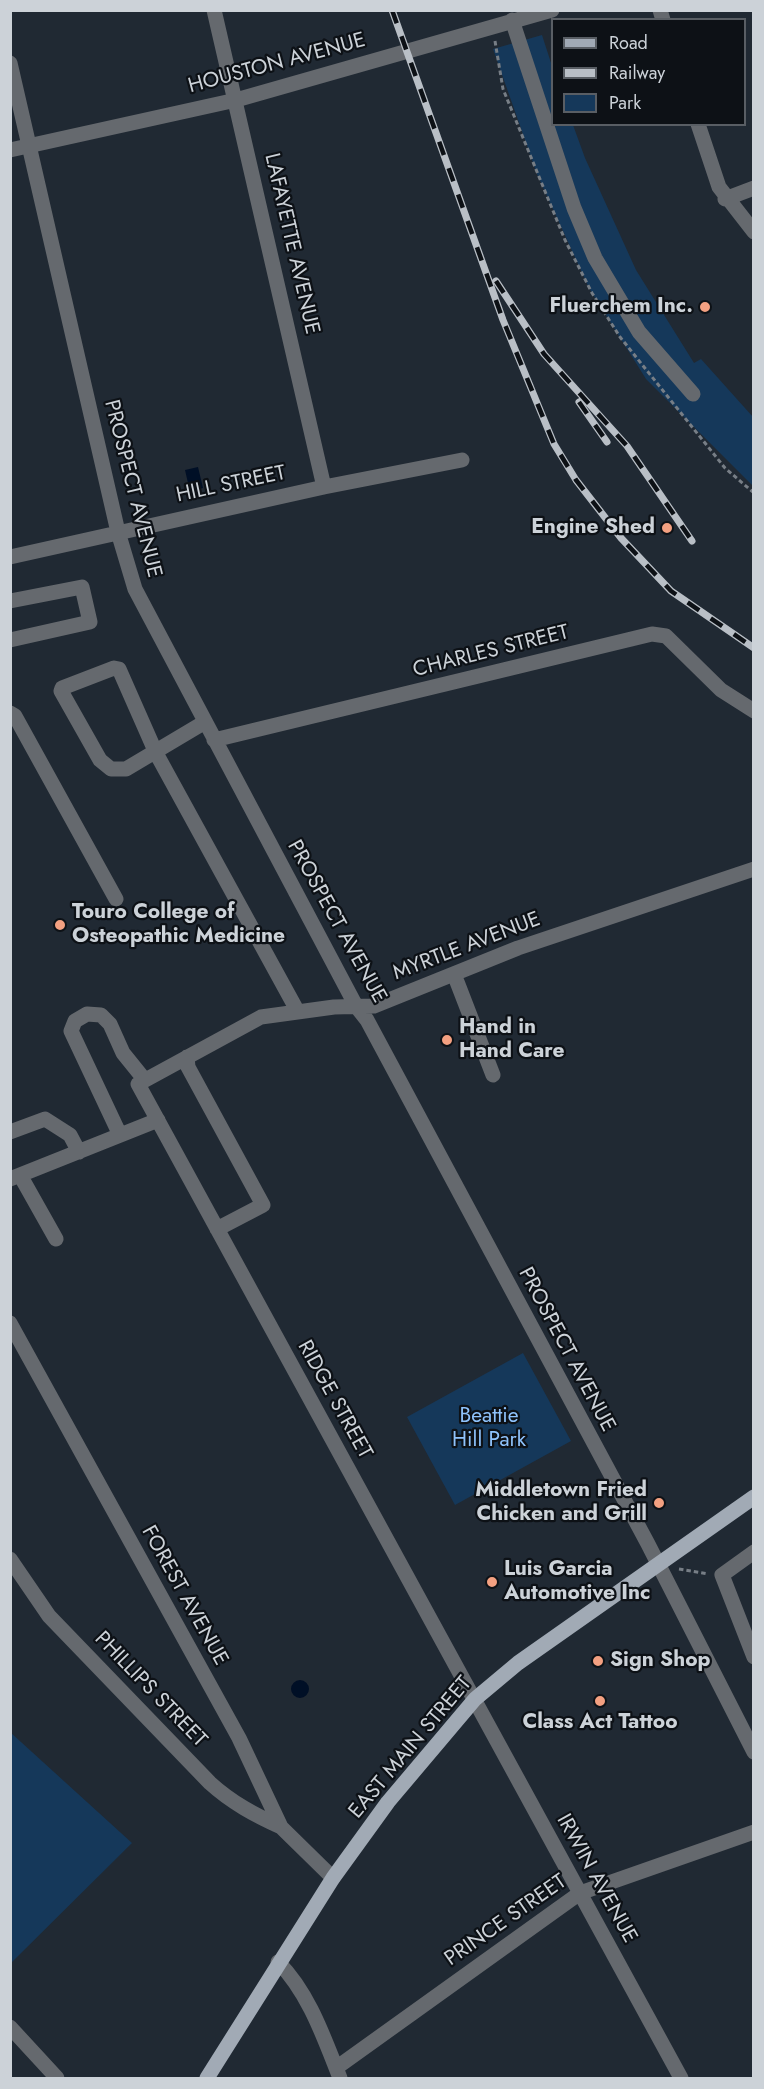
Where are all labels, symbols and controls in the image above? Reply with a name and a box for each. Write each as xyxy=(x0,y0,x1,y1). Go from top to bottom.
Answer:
legend xyxy=(551,18,746,126)
street label: HOUSTON AVENUE xyxy=(186,28,368,100)
text: Road xyxy=(609,30,648,56)
text: Railway xyxy=(609,60,665,86)
text: Park xyxy=(609,90,641,116)
street label: LAFAYETTE AVENUE xyxy=(258,151,324,337)
place label: Fluerchem Inc. xyxy=(549,294,693,320)
marker: Fluerchem Inc. xyxy=(698,300,712,314)
street label: PROSPECT AVENUE xyxy=(98,397,166,581)
street label: HILL STREET xyxy=(174,461,288,509)
place label: Engine Shed xyxy=(531,515,655,541)
marker: Engine Shed xyxy=(660,521,674,535)
street label: CHARLES STREET xyxy=(410,620,572,684)
street label: PROSPECT AVENUE xyxy=(281,836,391,1008)
place label: Touro College of Osteopathic Medicine xyxy=(72,900,285,950)
street label: MYRTLE AVENUE xyxy=(390,907,544,987)
marker: Touro College of Osteopathic Medicine xyxy=(53,918,67,932)
place label: Hand in Hand Care xyxy=(459,1015,565,1065)
marker: Hand in Hand Care xyxy=(440,1033,454,1047)
street label: PROSPECT AVENUE xyxy=(512,1264,620,1436)
street label: RIDGE STREET xyxy=(291,1337,377,1463)
park label: Beattie Hill Park xyxy=(452,1404,526,1454)
place label: Middletown Fried Chicken and Grill xyxy=(475,1478,647,1528)
marker: Middletown Fried Chicken and Grill xyxy=(652,1496,666,1510)
street label: FOREST AVENUE xyxy=(135,1522,233,1670)
place label: Luis Garcia Automotive Inc xyxy=(504,1557,650,1607)
marker: Luis Garcia Automotive Inc xyxy=(485,1575,499,1589)
street label: PHILLIPS STREET xyxy=(89,1627,211,1753)
place label: Sign Shop xyxy=(610,1648,711,1674)
marker: Sign Shop xyxy=(591,1654,605,1668)
street label: EAST MAIN STREET xyxy=(344,1672,478,1824)
marker: Class Act Tattoo xyxy=(593,1694,607,1708)
place label: Class Act Tattoo xyxy=(522,1710,678,1736)
street label: IRWIN AVENUE xyxy=(550,1810,642,1948)
street label: PRINCE STREET xyxy=(440,1870,572,1972)

